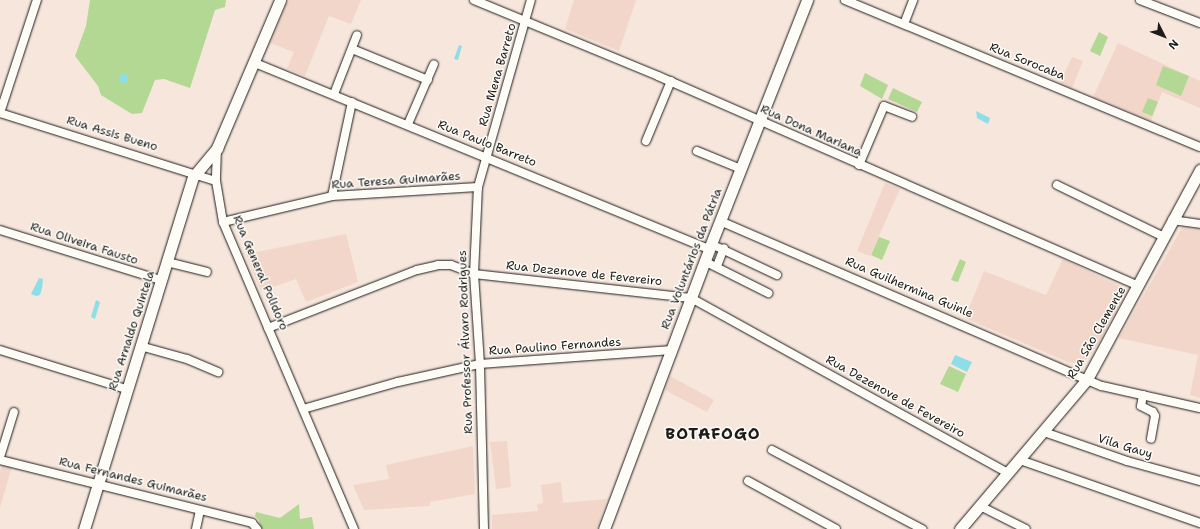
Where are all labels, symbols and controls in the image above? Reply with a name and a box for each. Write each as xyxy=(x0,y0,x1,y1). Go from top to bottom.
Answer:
north arrow xyxy=(1144,16,1184,56)
street label: Rua Mena Barreto xyxy=(476,22,520,128)
text: N xyxy=(1165,36,1182,53)
street label: Rua Sorocaba xyxy=(987,40,1067,84)
street label: Rua Dona Mariana xyxy=(758,102,864,160)
street label: Rua Assis Bueno xyxy=(65,113,159,155)
street label: Rua Paulo Barreto xyxy=(436,118,538,170)
street label: Rua Teresa Guimarães xyxy=(331,169,461,193)
street label: Rua Voluntários da Pátria xyxy=(658,186,726,332)
street label: Rua General Polidoro xyxy=(229,213,291,333)
street label: Rua Oliveira Fausto xyxy=(28,220,140,268)
street label: Rua Professor Álvaro Rodrigues xyxy=(456,250,476,434)
street label: Rua Guilhermina Guinle xyxy=(843,255,975,321)
street label: Rua Dezenove de Fevereiro xyxy=(505,259,663,289)
street label: Rua Arnaldo Quintela xyxy=(106,269,158,393)
street label: Rua São Clemente xyxy=(1064,284,1130,382)
street label: Rua Paulino Fernandes xyxy=(488,335,622,359)
street label: Rua Dezenove de Fevereiro xyxy=(823,353,967,441)
district label: BOTAFOGO xyxy=(665,424,761,444)
street label: Vila Gauy xyxy=(1096,432,1154,462)
street label: Rua Fernandes Guimarães xyxy=(57,455,209,505)

